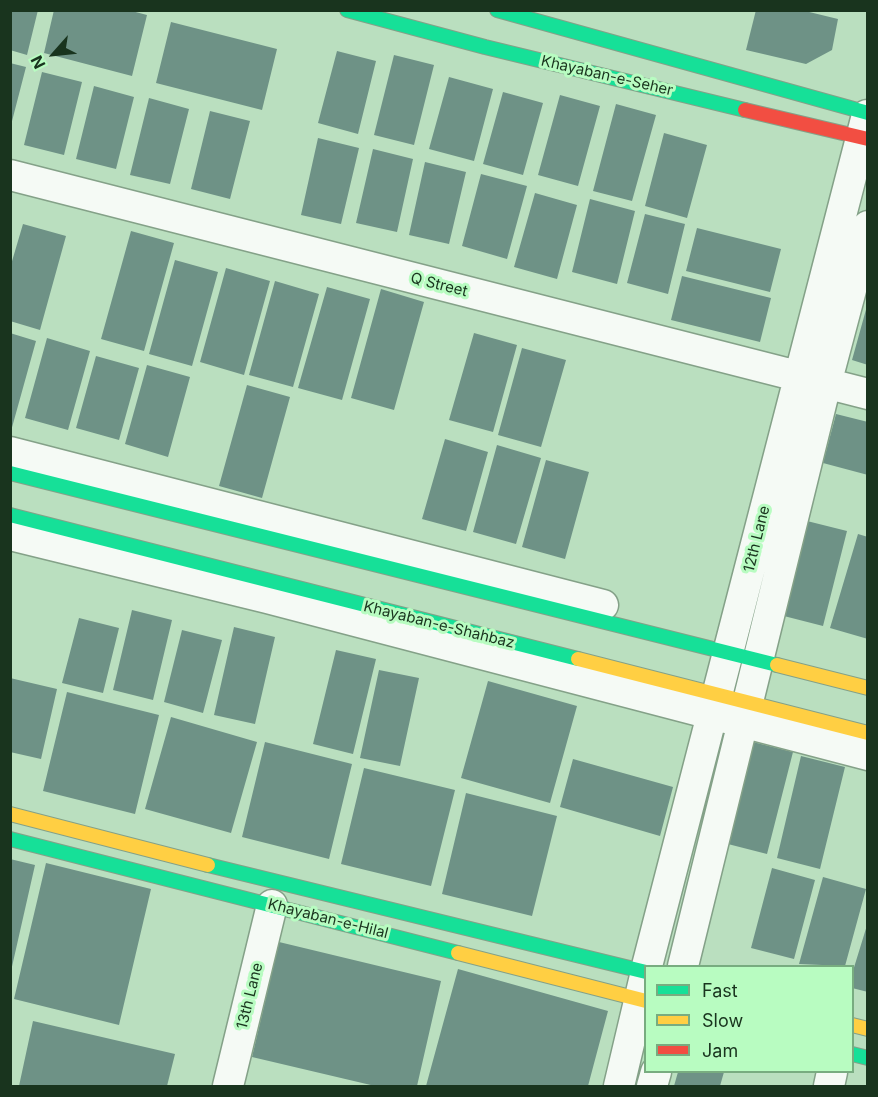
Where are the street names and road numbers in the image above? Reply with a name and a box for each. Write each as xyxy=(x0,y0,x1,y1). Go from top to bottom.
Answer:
street label: Khayaban-e-Seher xyxy=(539,52,675,100)
street label: Q Street xyxy=(409,269,469,301)
street label: 12th Lane xyxy=(740,504,774,574)
street label: Khayaban-e-Shahbaz xyxy=(362,598,516,652)
street label: Khayaban-e-Hilal xyxy=(266,895,390,943)
street label: 13th Lane xyxy=(233,961,267,1031)

